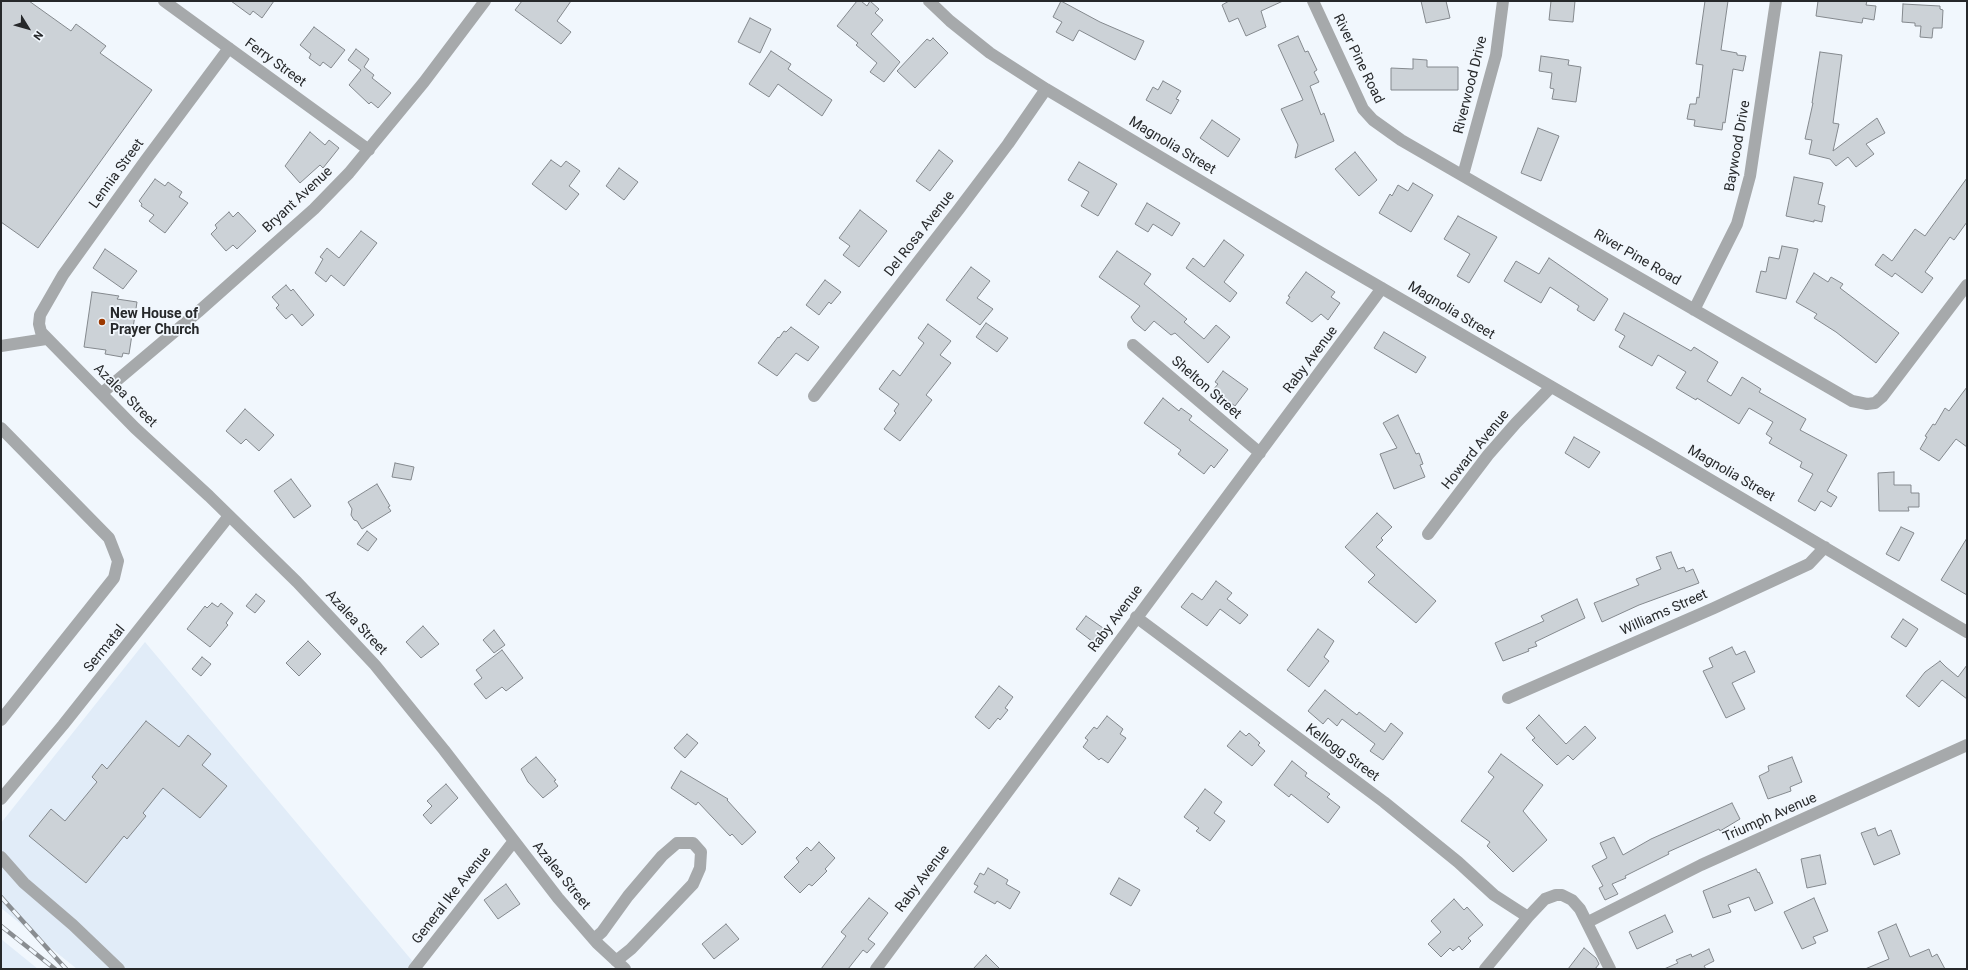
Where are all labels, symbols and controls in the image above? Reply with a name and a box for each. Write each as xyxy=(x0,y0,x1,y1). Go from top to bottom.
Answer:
north arrow xyxy=(8,8,48,48)
street label: River Pine Road xyxy=(1329,12,1387,106)
text: N xyxy=(30,29,46,43)
street label: Riverwood Drive xyxy=(1451,34,1491,136)
street label: Ferry Street xyxy=(241,35,309,91)
street label: Baywood Drive xyxy=(1722,99,1754,193)
street label: Magnolia Street xyxy=(1126,113,1218,179)
street label: Lennia Street xyxy=(86,136,148,212)
street label: Bryant Avenue xyxy=(260,163,336,237)
street label: Del Rosa Avenue xyxy=(881,188,959,280)
street label: River Pine Road xyxy=(1591,226,1683,290)
street label: Magnolia Street xyxy=(1405,278,1497,344)
place label: New House of Prayer Church xyxy=(110,306,199,338)
marker: New House of Prayer Church xyxy=(97,317,107,327)
street label: Raby Avenue xyxy=(1280,323,1342,397)
street label: Shelton Street xyxy=(1168,353,1244,423)
street label: Azalea Street xyxy=(90,361,160,431)
street label: Howard Avenue xyxy=(1439,407,1513,493)
street label: Magnolia Street xyxy=(1684,442,1778,506)
street label: Raby Avenue xyxy=(1085,582,1147,656)
street label: Williams Street xyxy=(1618,586,1710,640)
street label: Azalea Street xyxy=(322,587,390,659)
street label: Sermatal xyxy=(81,622,129,676)
street label: Kellogg Street xyxy=(1302,721,1382,785)
street label: Triumph Avenue xyxy=(1721,790,1819,846)
street label: Azalea Street xyxy=(528,839,594,913)
street label: Raby Avenue xyxy=(892,842,954,916)
street label: General Ike Avenue xyxy=(409,844,495,948)

